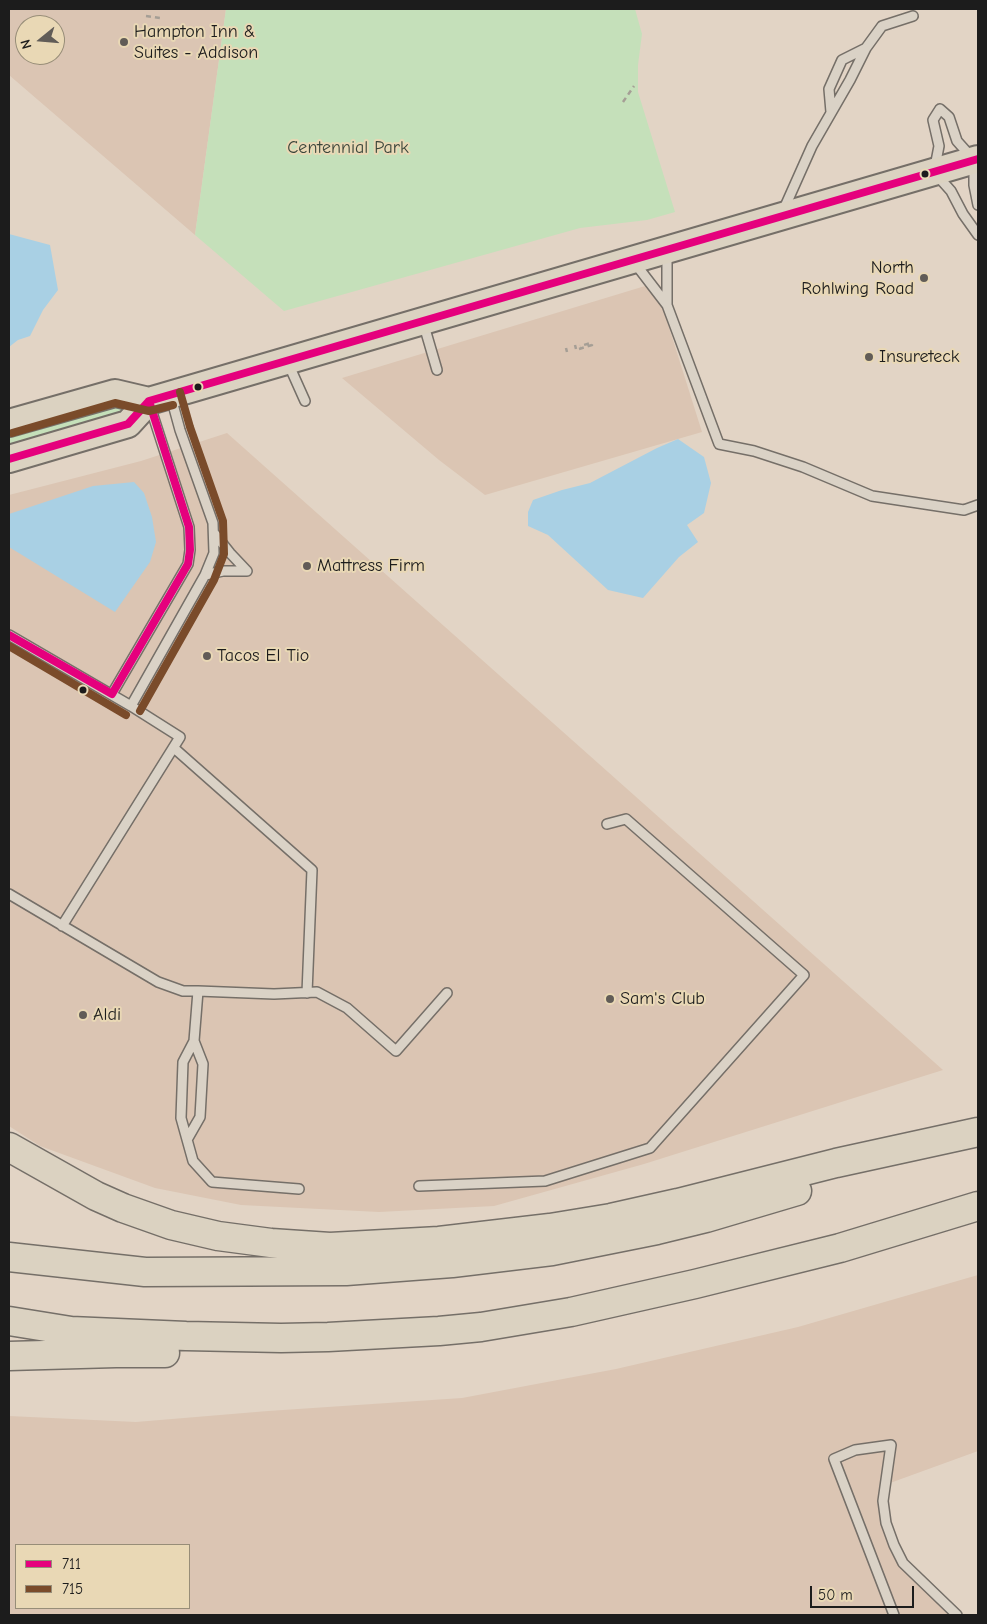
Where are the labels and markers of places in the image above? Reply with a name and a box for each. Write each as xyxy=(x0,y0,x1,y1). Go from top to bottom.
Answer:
place label: Hampton Inn & Suites - Addison xyxy=(134,21,258,64)
marker: Hampton Inn & Suites - Addison xyxy=(118,36,130,48)
unlabelled marker xyxy=(920,169,930,179)
place label: North Rohlwing Road xyxy=(801,257,914,300)
marker: North Rohlwing Road xyxy=(918,272,930,284)
place label: Insureteck xyxy=(879,346,960,368)
marker: Insureteck xyxy=(863,351,875,363)
unlabelled marker xyxy=(193,382,203,392)
place label: Mattress Firm xyxy=(317,555,425,577)
marker: Mattress Firm xyxy=(301,560,313,572)
place label: Tacos El Tio xyxy=(217,645,309,667)
marker: Tacos El Tio xyxy=(201,650,213,662)
unlabelled marker xyxy=(78,685,88,695)
place label: Sam's Club xyxy=(620,988,705,1010)
marker: Sam's Club xyxy=(604,993,616,1005)
place label: Aldi xyxy=(93,1004,121,1026)
marker: Aldi xyxy=(77,1009,89,1021)

